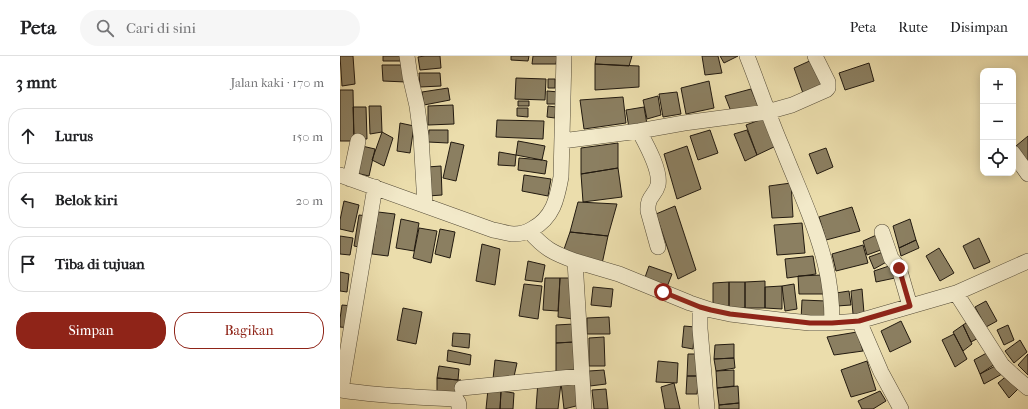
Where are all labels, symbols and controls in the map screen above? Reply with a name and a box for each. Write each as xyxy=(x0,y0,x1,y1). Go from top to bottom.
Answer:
search box xyxy=(80,10,360,46)
text: Peta xyxy=(20,17,56,39)
icon: search xyxy=(94,17,116,39)
text: Cari di sini xyxy=(126,19,196,37)
text: Peta xyxy=(850,19,876,36)
text: Rute xyxy=(898,19,928,36)
text: Disimpan xyxy=(950,19,1008,36)
map controls xyxy=(980,68,1016,176)
button: + xyxy=(980,68,1016,104)
text: 3 mnt xyxy=(16,72,57,92)
text: Jalan kaki · 170 m xyxy=(230,75,324,90)
button: − xyxy=(980,104,1016,140)
icon: ahead xyxy=(17,125,39,147)
text: Lurus xyxy=(55,127,93,145)
text: 150 m xyxy=(292,129,323,144)
button: locate xyxy=(980,140,1016,176)
icon: left xyxy=(17,189,39,211)
text: Belok kiri xyxy=(55,191,118,209)
text: 20 m xyxy=(296,193,323,208)
icon: arrive xyxy=(17,253,39,275)
text: Tiba di tujuan xyxy=(55,255,145,273)
route end xyxy=(890,259,908,277)
route start xyxy=(654,283,672,301)
button: Simpan xyxy=(16,312,166,349)
button: Bagikan xyxy=(174,312,324,349)

